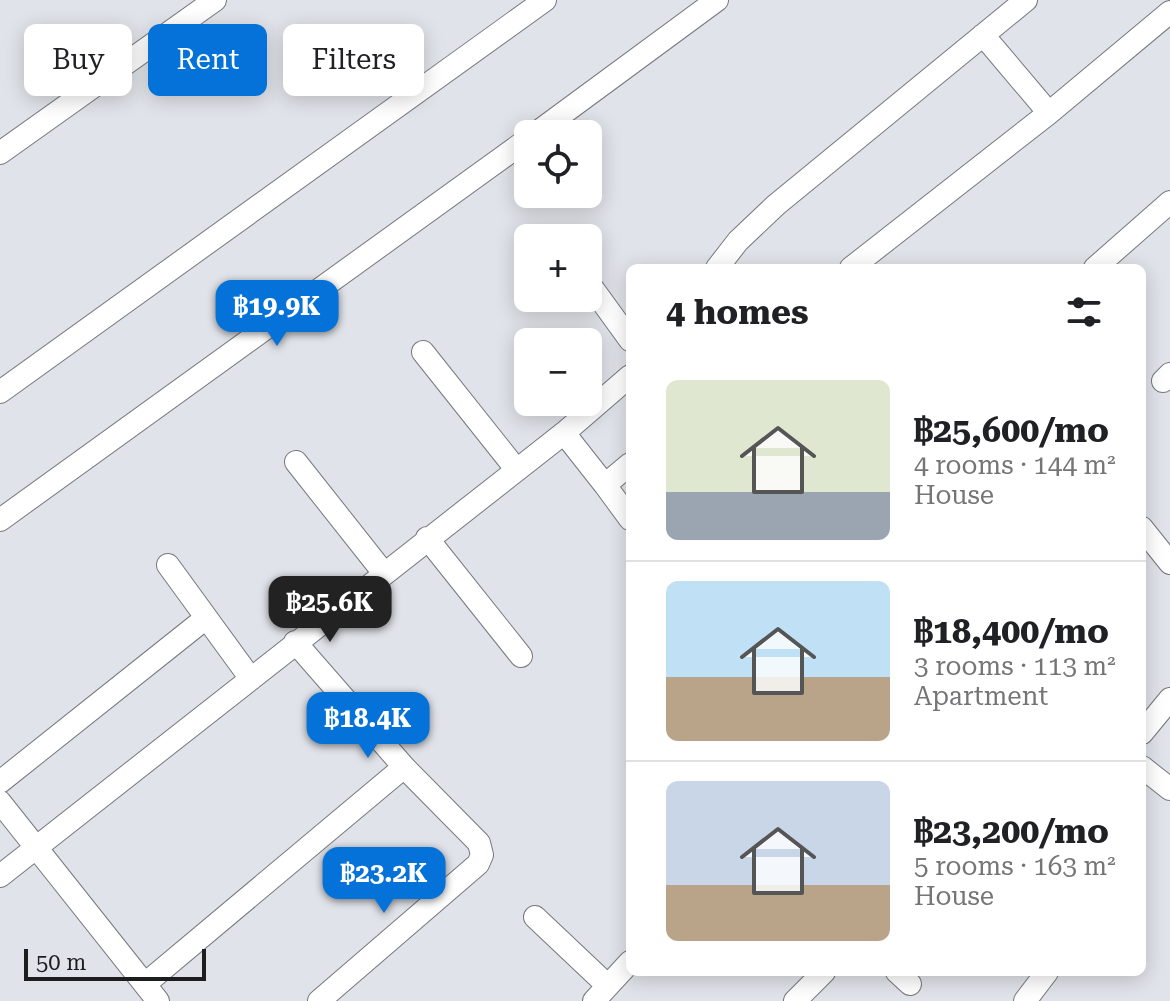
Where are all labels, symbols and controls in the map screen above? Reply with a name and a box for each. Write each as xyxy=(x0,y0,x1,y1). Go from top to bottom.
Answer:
chip: Buy xyxy=(24,24,132,96)
chip: Rent xyxy=(148,24,267,96)
chip: Filters xyxy=(283,24,424,96)
map controls xyxy=(514,120,602,416)
button: locate xyxy=(514,120,602,208)
button: + xyxy=(514,224,602,312)
pin: ฿19.9K xyxy=(212,280,342,348)
icon: filters xyxy=(1062,290,1106,334)
text: ฿19.9K xyxy=(234,291,320,321)
text: 4 homes xyxy=(666,292,809,332)
button: − xyxy=(514,328,602,416)
text: ฿25,600/mo xyxy=(914,410,1109,450)
icon: home xyxy=(730,412,826,508)
text: 4 rooms · 144 m² xyxy=(914,450,1116,480)
text: House xyxy=(914,480,994,510)
pin: ฿25.6K xyxy=(265,576,395,644)
text: ฿25.6K xyxy=(287,587,373,617)
text: ฿18,400/mo xyxy=(914,611,1109,651)
icon: home xyxy=(730,613,826,709)
text: 3 rooms · 113 m² xyxy=(914,651,1116,681)
text: Apartment xyxy=(914,681,1048,711)
pin: ฿18.4K xyxy=(303,692,433,760)
text: ฿18.4K xyxy=(325,703,411,733)
text: ฿23,200/mo xyxy=(914,811,1109,851)
icon: home xyxy=(730,813,826,909)
pin: ฿23.2K xyxy=(319,847,449,915)
text: 5 rooms · 163 m² xyxy=(914,851,1116,881)
text: ฿23.2K xyxy=(341,858,427,888)
text: House xyxy=(914,881,994,911)
scale bar xyxy=(24,945,206,981)
text: 50 m xyxy=(36,950,86,975)

